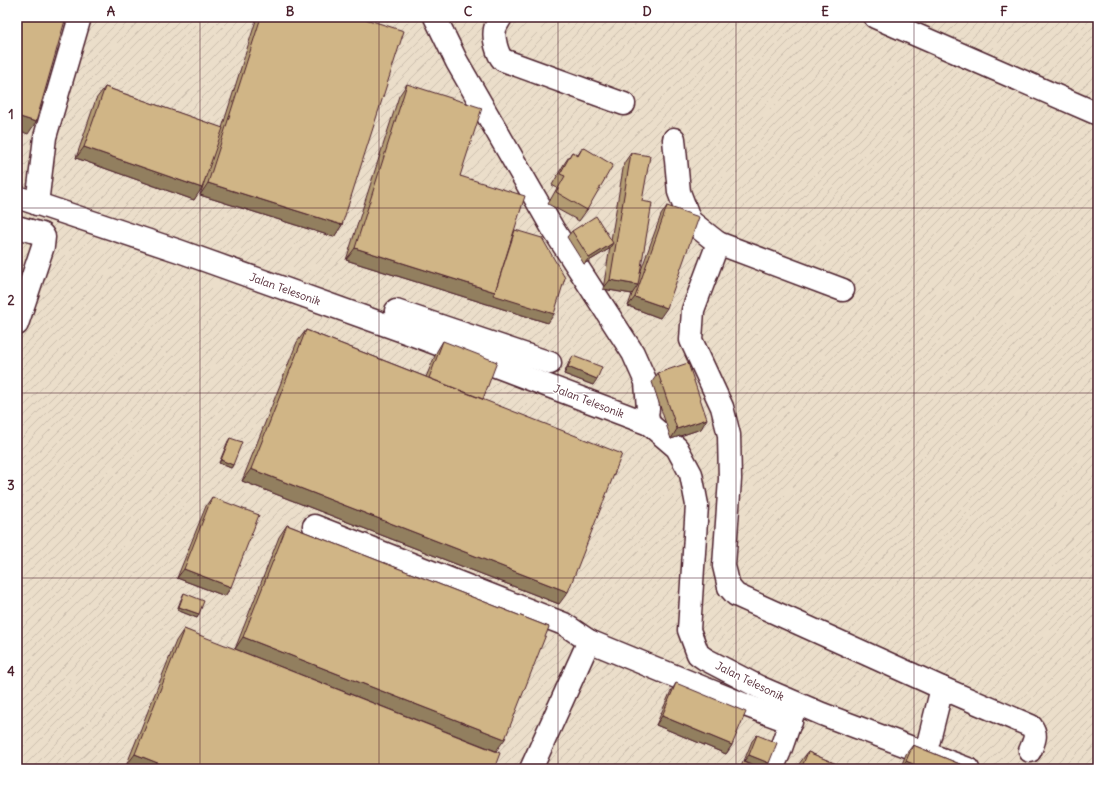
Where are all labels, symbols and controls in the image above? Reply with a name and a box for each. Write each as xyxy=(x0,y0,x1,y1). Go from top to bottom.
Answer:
text: A xyxy=(107,3,116,20)
text: B xyxy=(286,3,295,20)
text: C xyxy=(464,3,473,20)
text: D xyxy=(642,3,652,20)
text: E xyxy=(821,3,829,20)
text: F xyxy=(1000,3,1008,20)
text: 1 xyxy=(8,106,14,123)
street label: Jalan Telesonik xyxy=(248,270,323,308)
text: 2 xyxy=(7,292,15,309)
street label: Jalan Telesonik xyxy=(552,381,627,421)
text: 3 xyxy=(7,477,15,494)
street label: Jalan Telesonik xyxy=(713,658,787,704)
text: 4 xyxy=(7,663,15,680)

